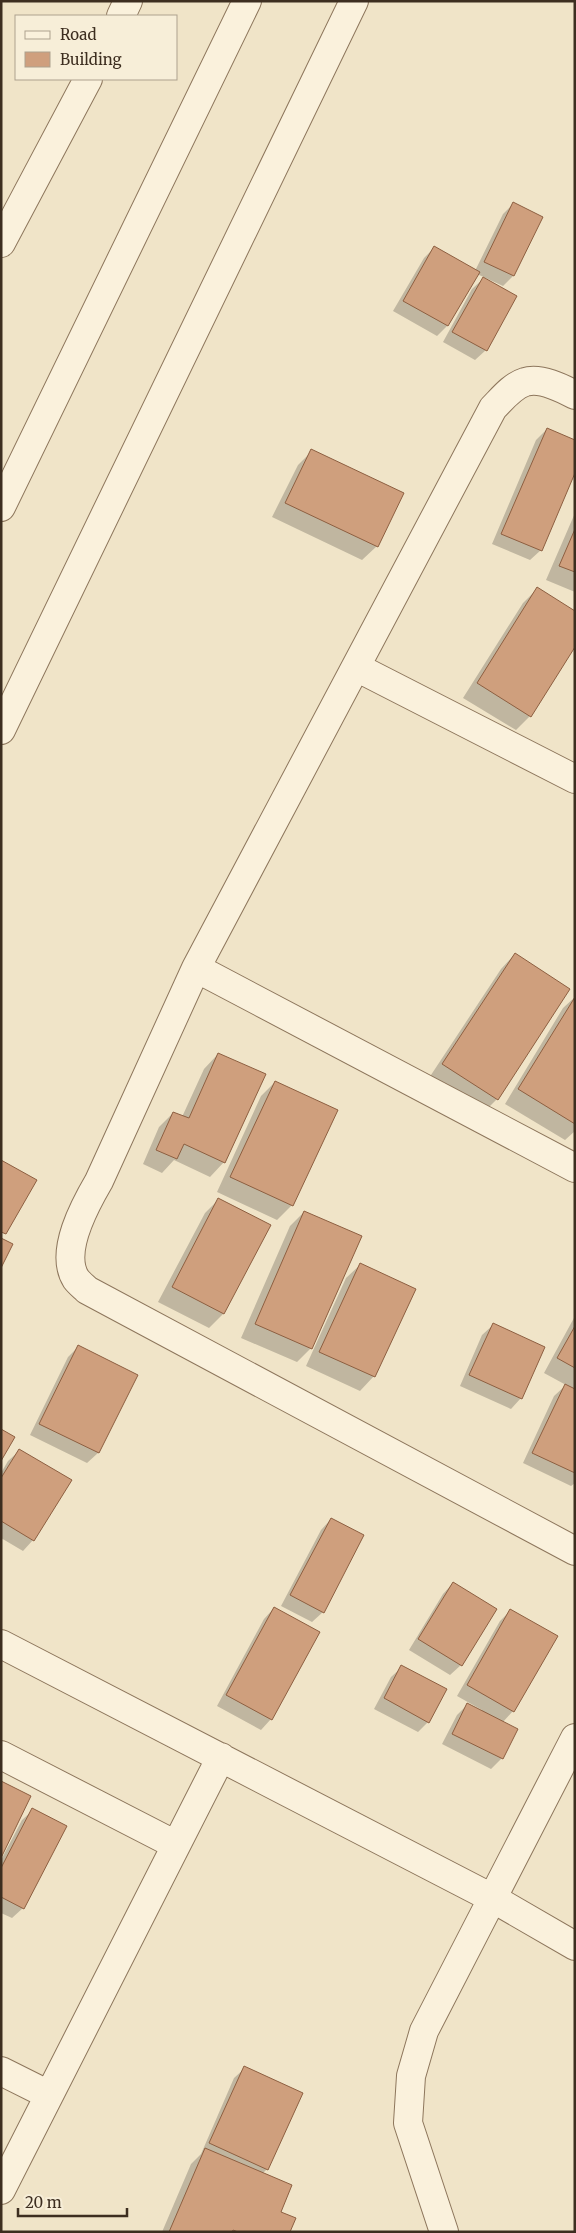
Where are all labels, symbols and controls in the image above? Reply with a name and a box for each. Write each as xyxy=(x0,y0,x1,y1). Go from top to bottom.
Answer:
legend xyxy=(15,15,178,80)
text: Road xyxy=(60,25,96,44)
text: Building xyxy=(60,50,122,69)
scale bar xyxy=(18,2186,126,2218)
text: 20 m xyxy=(25,2193,62,2212)

